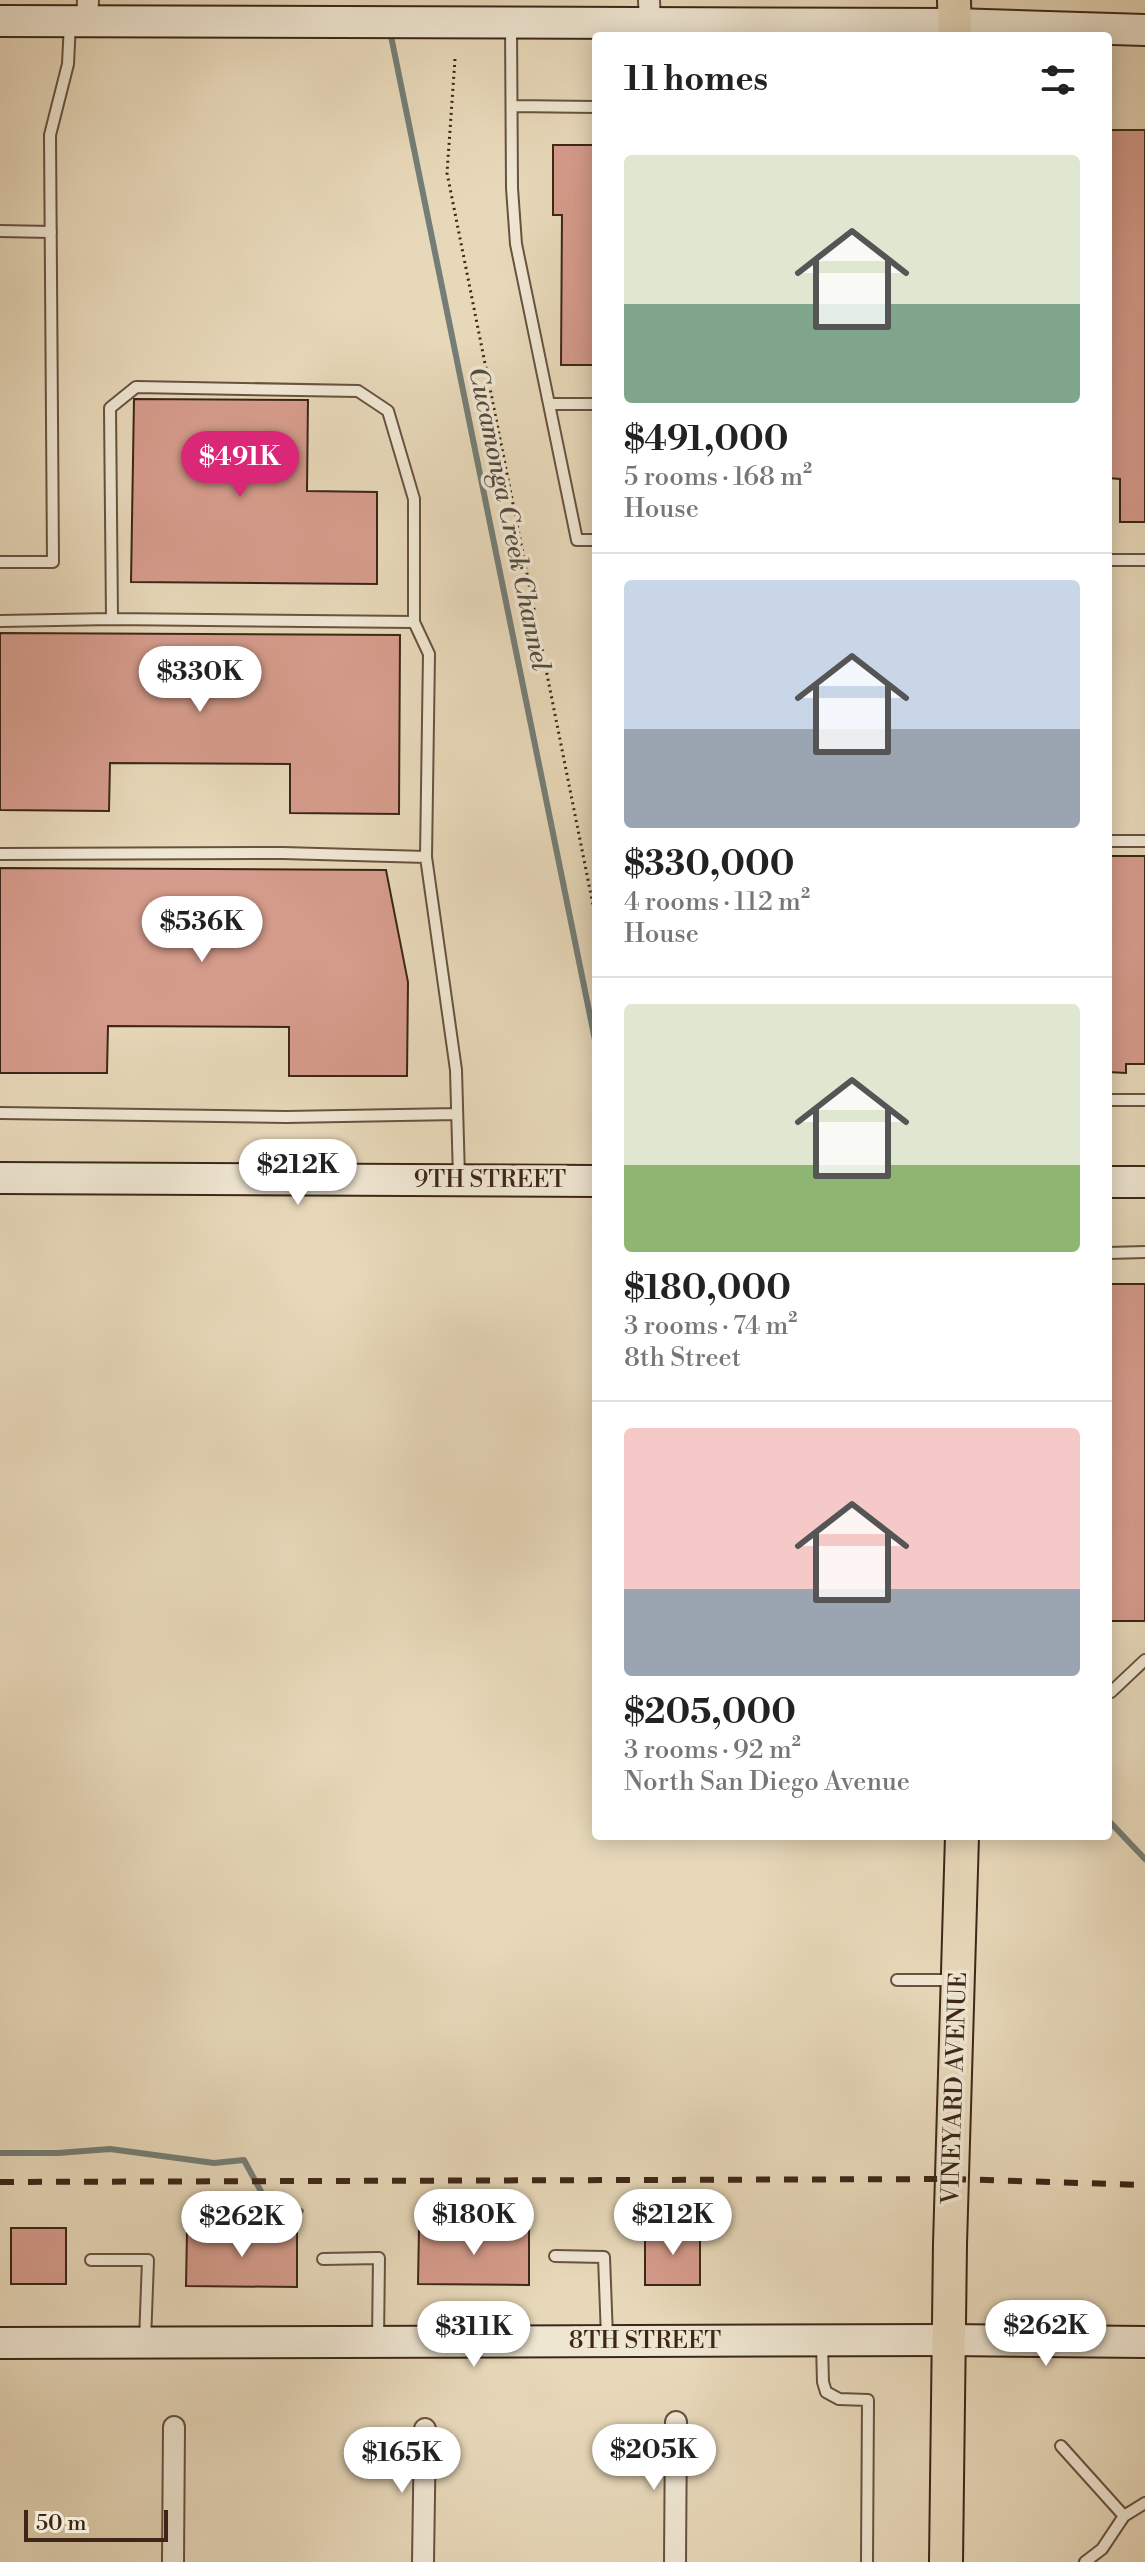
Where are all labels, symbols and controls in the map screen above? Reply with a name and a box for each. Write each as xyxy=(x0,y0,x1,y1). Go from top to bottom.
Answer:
icon: filters xyxy=(1036,58,1080,102)
text: 11 homes xyxy=(624,59,768,101)
icon: home xyxy=(780,207,924,351)
water label: Cucamonga Creek Channel xyxy=(461,364,557,674)
text: $491,000 xyxy=(624,419,789,461)
pin: $491K xyxy=(184,431,296,499)
text: $491K xyxy=(199,441,281,473)
text: 5 rooms · 168 m² xyxy=(624,461,812,493)
text: House xyxy=(624,493,699,525)
icon: home xyxy=(780,632,924,776)
pin: $330K xyxy=(144,646,256,714)
text: $330K xyxy=(157,656,243,688)
text: $330,000 xyxy=(624,844,794,886)
text: 4 rooms · 112 m² xyxy=(624,886,810,918)
pin: $536K xyxy=(146,896,258,964)
text: $536K xyxy=(160,906,244,938)
text: House xyxy=(624,918,699,950)
icon: home xyxy=(780,1056,924,1200)
pin: $212K xyxy=(242,1139,354,1207)
text: $212K xyxy=(257,1149,339,1181)
street label: 9TH STREET xyxy=(414,1165,566,1195)
text: $180,000 xyxy=(624,1268,791,1310)
text: 3 rooms · 74 m² xyxy=(624,1310,797,1342)
text: 8th Street xyxy=(624,1342,741,1374)
icon: home xyxy=(780,1480,924,1624)
text: $205,000 xyxy=(624,1692,796,1734)
text: 3 rooms · 92 m² xyxy=(624,1734,801,1766)
text: North San Diego Avenue xyxy=(624,1766,910,1798)
street label: VINEYARD AVENUE xyxy=(936,1971,974,2206)
pin: $180K xyxy=(418,2189,530,2257)
pin: $212K xyxy=(617,2189,729,2257)
pin: $262K xyxy=(186,2191,298,2259)
text: $180K xyxy=(432,2199,516,2231)
text: $212K xyxy=(632,2199,714,2231)
text: $262K xyxy=(199,2201,285,2233)
pin: $262K xyxy=(990,2300,1102,2368)
pin: $311K xyxy=(418,2301,530,2369)
text: $262K xyxy=(1003,2310,1089,2342)
text: $311K xyxy=(435,2311,513,2343)
street label: 8TH STREET xyxy=(569,2326,721,2356)
pin: $205K xyxy=(598,2424,710,2492)
pin: $165K xyxy=(346,2427,458,2495)
text: $205K xyxy=(610,2434,698,2466)
text: $165K xyxy=(362,2437,442,2469)
scale bar xyxy=(24,2506,168,2542)
text: 50 m xyxy=(36,2510,87,2537)

